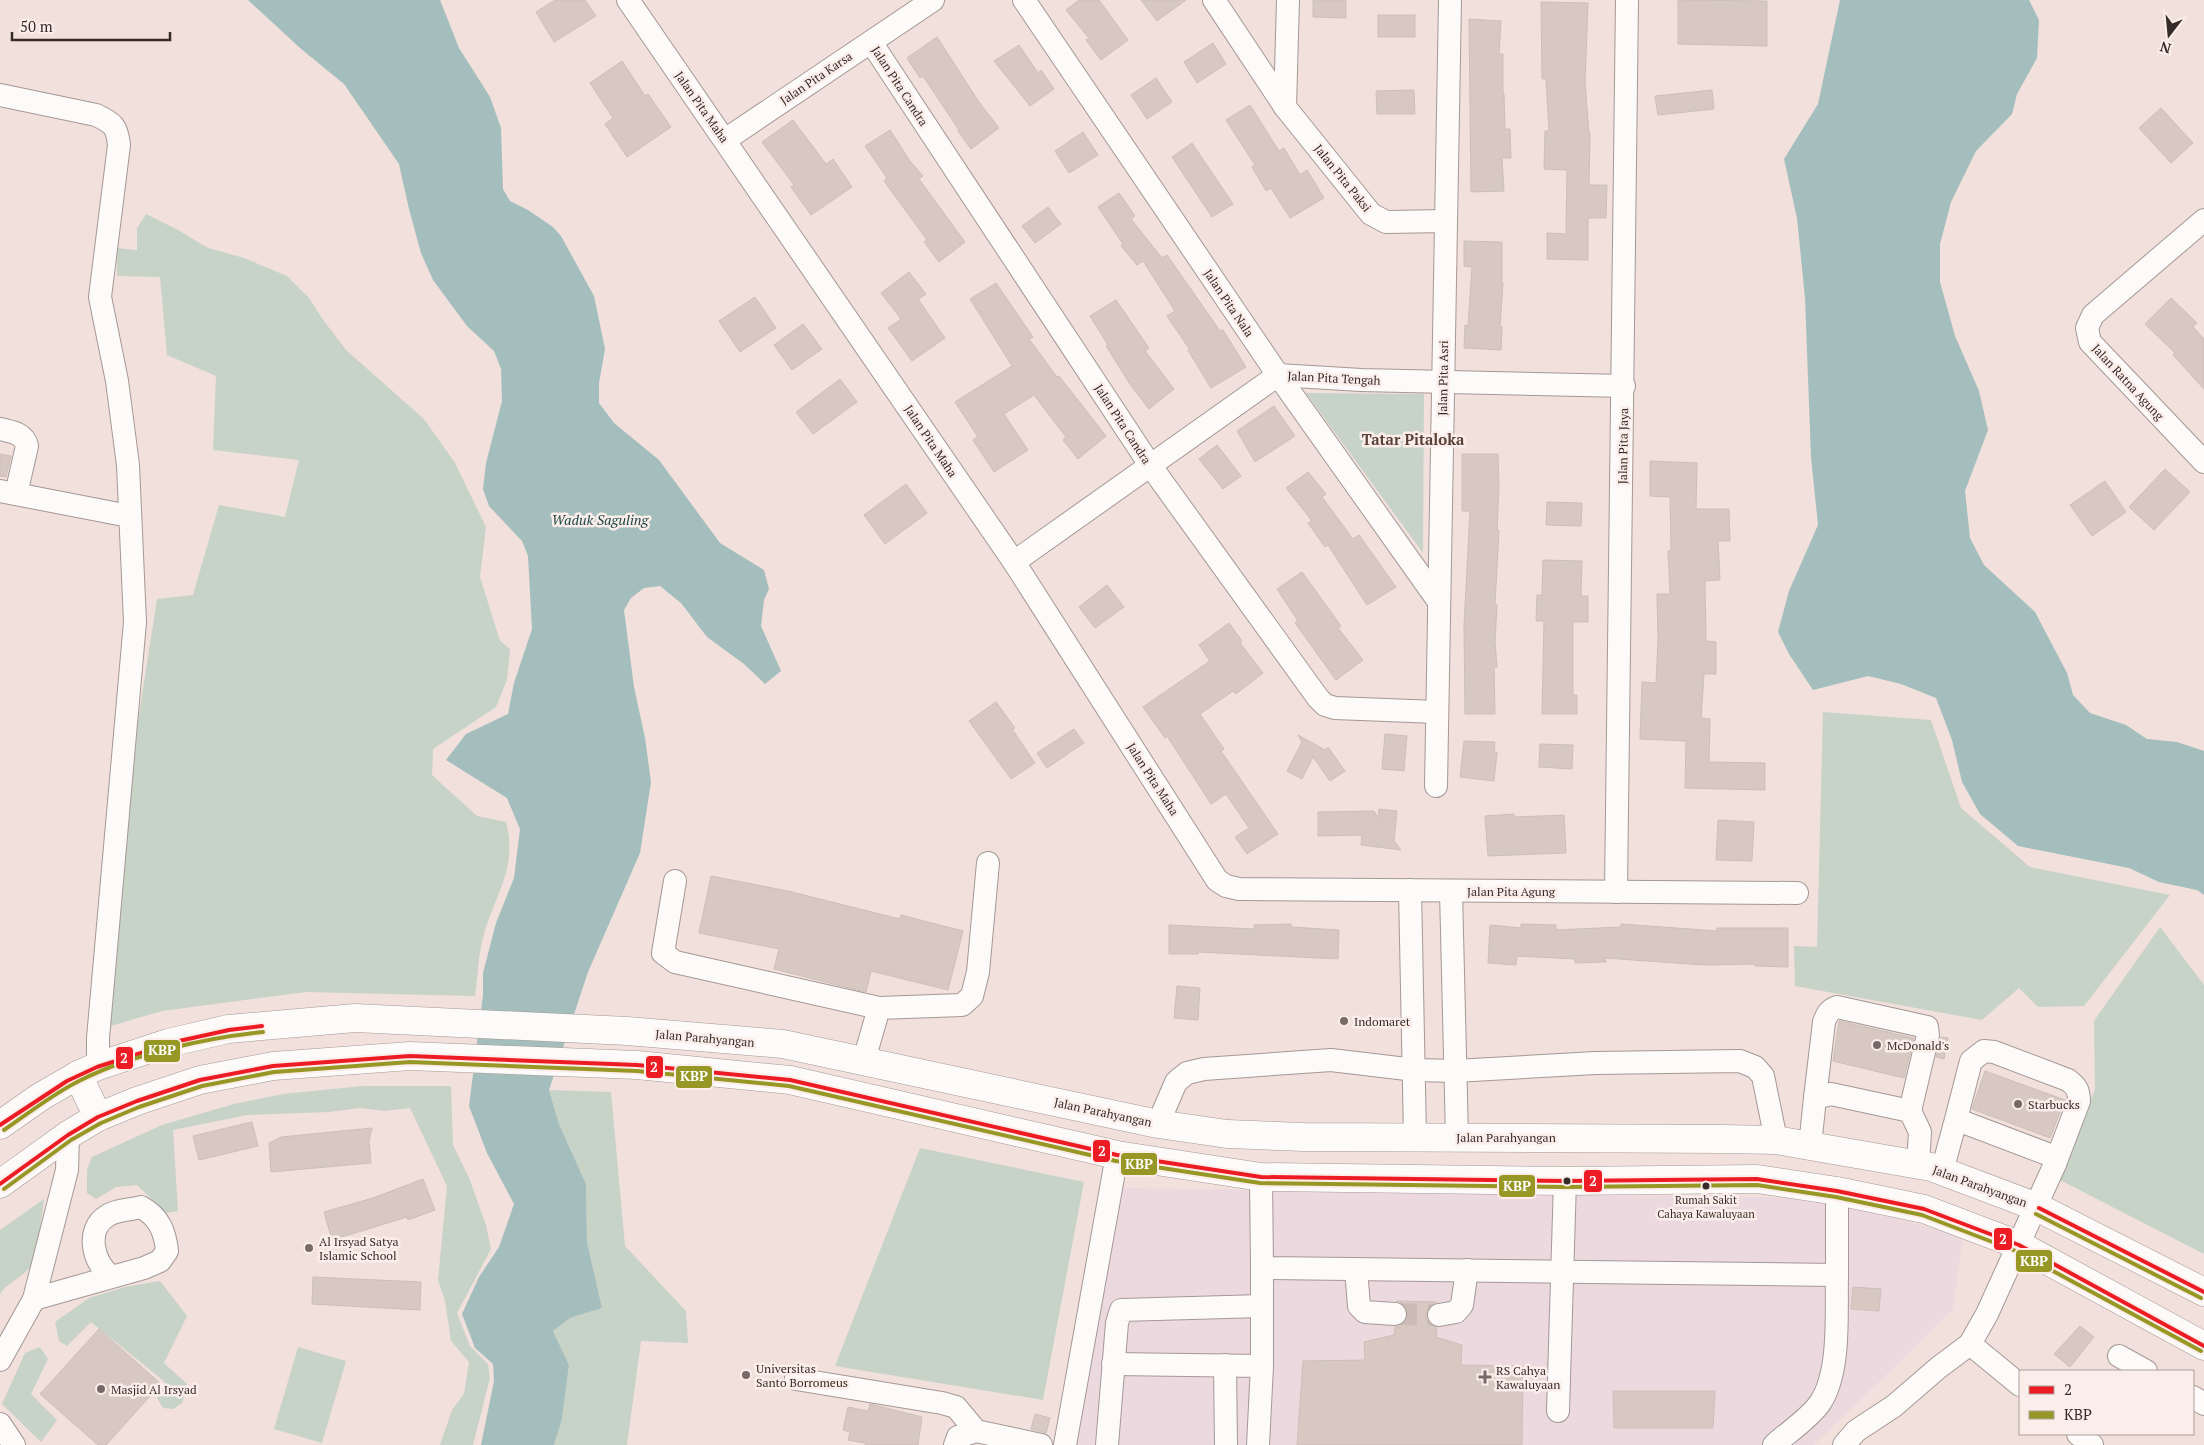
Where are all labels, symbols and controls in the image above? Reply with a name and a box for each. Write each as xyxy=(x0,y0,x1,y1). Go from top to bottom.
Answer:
scale bar xyxy=(12,10,170,42)
north arrow xyxy=(2144,10,2194,60)
text: 50 m xyxy=(20,16,53,36)
text: N xyxy=(2157,37,2173,59)
street label: Jalan Pita Candra xyxy=(869,43,931,129)
street label: Jalan Pita Karsa xyxy=(777,48,855,108)
street label: Jalan Pita Maha xyxy=(672,68,732,146)
street label: Jalan Pita Paksi xyxy=(1311,141,1375,215)
street label: Jalan Pita Nala xyxy=(1201,266,1257,340)
street label: Jalan Pita Asri xyxy=(1435,340,1451,416)
street label: Jalan Ratna Agung xyxy=(2089,341,2167,424)
street label: Jalan Pita Tengah xyxy=(1287,368,1381,388)
street label: Jalan Pita Candra xyxy=(1092,381,1154,467)
street label: Jalan Pita Maha xyxy=(901,402,961,480)
street label: Jalan Pita Jaya xyxy=(1615,408,1631,484)
district label: Tatar Pitaloka xyxy=(1362,429,1465,449)
water label: Waduk Saguling xyxy=(552,510,650,529)
street label: Jalan Pita Maha xyxy=(1124,740,1182,818)
street label: Jalan Pita Agung xyxy=(1467,884,1556,899)
place label: Indomaret xyxy=(1354,1014,1411,1029)
marker: Indomaret xyxy=(1338,1015,1350,1027)
street label: Jalan Parahyangan xyxy=(655,1026,755,1050)
place label: McDonald's xyxy=(1887,1038,1949,1053)
line badge: KBP xyxy=(143,1039,181,1063)
marker: McDonald's xyxy=(1871,1039,1883,1051)
text: KBP xyxy=(148,1040,176,1059)
line badge: 2 xyxy=(115,1046,134,1070)
text: 2 xyxy=(120,1048,128,1067)
line badge: 2 xyxy=(645,1055,664,1079)
text: 2 xyxy=(650,1057,658,1076)
line badge: KBP xyxy=(675,1065,713,1089)
text: KBP xyxy=(680,1066,708,1085)
street label: Jalan Parahyangan xyxy=(1053,1094,1153,1130)
place label: Starbucks xyxy=(2028,1097,2080,1112)
marker: Starbucks xyxy=(2012,1098,2024,1110)
street label: Jalan Parahyangan xyxy=(1456,1130,1556,1145)
line badge: 2 xyxy=(1092,1139,1111,1163)
text: 2 xyxy=(1098,1141,1106,1160)
line badge: KBP xyxy=(1120,1152,1158,1176)
text: KBP xyxy=(1125,1154,1153,1173)
street label: Jalan Parahyangan xyxy=(1931,1162,2029,1210)
line badge: 2 xyxy=(1583,1169,1603,1193)
text: 2 xyxy=(1589,1171,1597,1190)
line badge: KBP xyxy=(1498,1174,1536,1198)
text: KBP xyxy=(1503,1176,1531,1195)
unlabelled marker xyxy=(1562,1176,1572,1186)
marker: Rumah Sakit Cahaya Kawaluyaan xyxy=(1701,1181,1711,1191)
place label: Rumah Sakit Cahaya Kawaluyaan xyxy=(1657,1193,1755,1221)
line badge: 2 xyxy=(1993,1227,2013,1251)
text: 2 xyxy=(1999,1229,2007,1248)
place label: Al Irsyad Satya Islamic School xyxy=(319,1234,399,1263)
marker: Al Irsyad Satya Islamic School xyxy=(303,1242,315,1254)
line badge: KBP xyxy=(2015,1249,2053,1273)
text: KBP xyxy=(2020,1251,2048,1270)
place label: Universitas Santo Borromeus xyxy=(756,1361,848,1390)
place label: RS Cahya Kawaluyaan xyxy=(1496,1363,1560,1392)
marker: Universitas Santo Borromeus xyxy=(740,1369,752,1381)
marker: RS Cahya Kawaluyaan xyxy=(1478,1370,1492,1384)
legend xyxy=(2019,1370,2194,1435)
text: 2 xyxy=(2064,1379,2072,1399)
place label: Masjid Al Irsyad xyxy=(111,1382,197,1397)
marker: Masjid Al Irsyad xyxy=(95,1383,107,1395)
text: KBP xyxy=(2064,1404,2092,1424)

